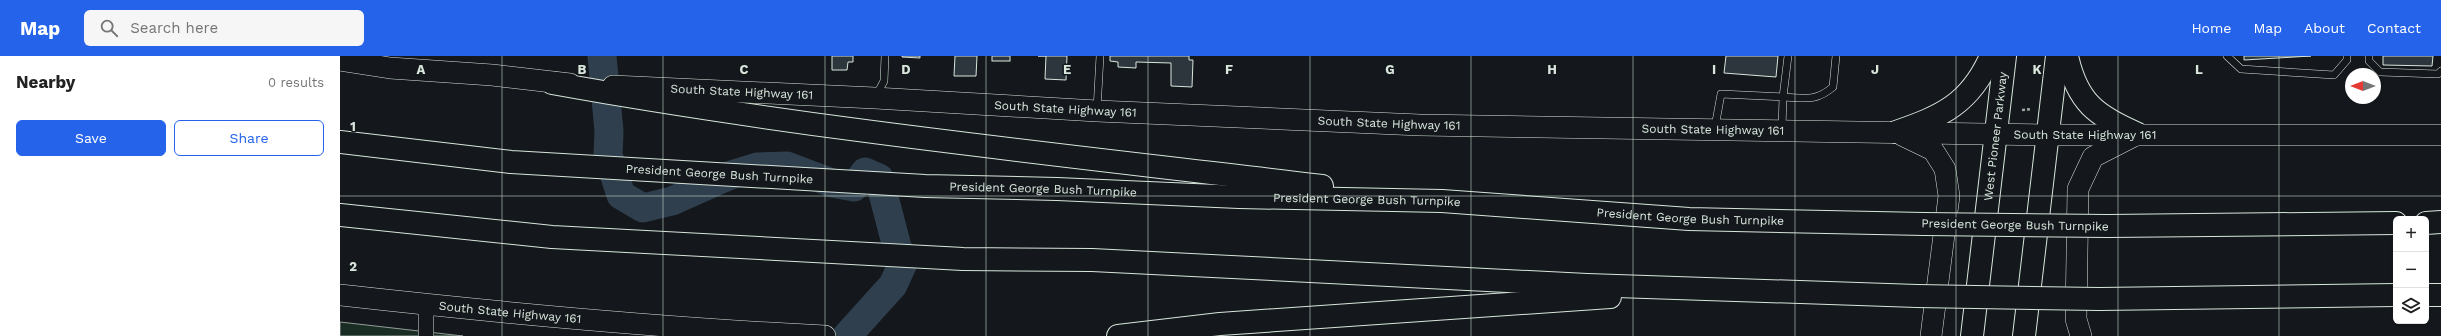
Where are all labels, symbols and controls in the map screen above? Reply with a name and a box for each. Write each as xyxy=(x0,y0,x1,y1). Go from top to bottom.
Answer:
search box xyxy=(84,10,364,46)
text: Map xyxy=(20,17,60,40)
icon: search xyxy=(98,17,120,39)
text: Search here xyxy=(130,19,218,37)
text: Home xyxy=(2191,20,2231,36)
text: Map xyxy=(2253,20,2282,36)
text: About xyxy=(2304,20,2345,36)
text: Contact xyxy=(2367,20,2421,36)
text: A xyxy=(417,62,426,77)
text: B xyxy=(578,62,587,77)
text: C xyxy=(740,62,749,77)
text: D xyxy=(901,62,911,77)
text: E xyxy=(1063,62,1071,77)
text: F xyxy=(1225,62,1233,77)
text: G xyxy=(1385,62,1395,77)
text: H xyxy=(1547,62,1557,77)
text: I xyxy=(1712,62,1716,77)
text: J xyxy=(1871,62,1879,77)
text: K xyxy=(2032,62,2042,77)
text: L xyxy=(2195,62,2203,77)
north arrow xyxy=(2345,68,2381,104)
street label: West Pioneer Parkway xyxy=(1981,70,2010,202)
text: Nearby xyxy=(16,72,75,92)
text: 0 results xyxy=(268,75,324,90)
street label: South State Highway 161 xyxy=(670,82,814,102)
street label: South State Highway 161 xyxy=(994,98,1137,120)
street label: South State Highway 161 xyxy=(1317,114,1461,133)
text: 1 xyxy=(350,119,356,134)
button: Save xyxy=(16,120,166,156)
button: Share xyxy=(174,120,324,156)
street label: South State Highway 161 xyxy=(1642,122,1784,138)
street label: South State Highway 161 xyxy=(2013,127,2156,142)
street label: President George Bush Turnpike xyxy=(625,162,814,187)
street label: President George Bush Turnpike xyxy=(949,180,1137,200)
street label: President George Bush Turnpike xyxy=(1273,191,1461,209)
street label: President George Bush Turnpike xyxy=(1596,205,1784,228)
street label: President George Bush Turnpike xyxy=(1921,216,2109,234)
map controls xyxy=(2393,216,2429,324)
button: + xyxy=(2393,216,2429,252)
button: − xyxy=(2393,252,2429,288)
text: 2 xyxy=(349,259,357,274)
button: layers xyxy=(2393,288,2429,324)
street label: South State Highway 161 xyxy=(438,299,582,326)

